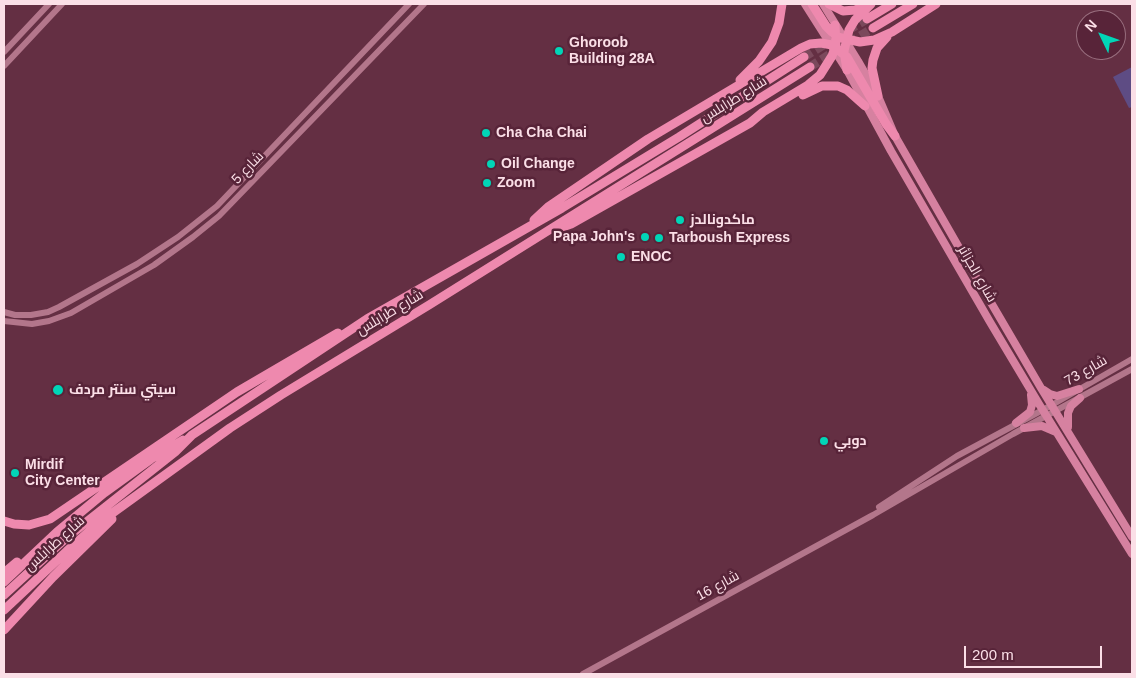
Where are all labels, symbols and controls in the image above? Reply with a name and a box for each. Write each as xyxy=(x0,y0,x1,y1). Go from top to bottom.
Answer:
north arrow xyxy=(1076,10,1126,60)
text: N xyxy=(1081,17,1100,35)
place label: Ghoroob Building 28A xyxy=(569,35,655,68)
marker: Ghoroob Building 28A xyxy=(553,45,565,57)
street label: شارع طرابلس xyxy=(698,73,770,127)
place label: Cha Cha Chai xyxy=(496,125,587,141)
marker: Cha Cha Chai xyxy=(480,127,492,139)
street label: شارع 5 xyxy=(228,148,268,188)
place label: Oil Change xyxy=(501,156,575,172)
marker: Oil Change xyxy=(485,158,497,170)
place label: Zoom xyxy=(497,175,535,191)
marker: Zoom xyxy=(481,177,493,189)
place label: ماكدونالدز xyxy=(690,212,755,228)
marker: ماكدونالدز xyxy=(674,214,686,226)
place label: Papa John's xyxy=(553,229,635,245)
place label: Tarboush Express xyxy=(669,230,790,246)
marker: Papa John's xyxy=(639,231,651,243)
marker: Tarboush Express xyxy=(653,232,665,244)
street label: شارع الجزائر xyxy=(954,243,1000,305)
place label: ENOC xyxy=(631,249,671,265)
marker: ENOC xyxy=(615,251,627,263)
street label: شارع طرابلس xyxy=(354,287,426,339)
street label: شارع 73 xyxy=(1062,352,1110,390)
place label: سيتي سنتر مردف xyxy=(69,382,176,398)
marker: سيتي سنتر مردف xyxy=(51,383,65,397)
place label: دوبي xyxy=(834,433,867,449)
marker: دوبي xyxy=(818,435,830,447)
place label: Mirdif City Center xyxy=(25,457,100,490)
marker: Mirdif City Center xyxy=(9,467,21,479)
street label: شارع طرابلس xyxy=(22,513,88,575)
street label: شارع 16 xyxy=(694,567,742,605)
scale bar xyxy=(966,636,1104,668)
text: 200 m xyxy=(972,646,1014,663)

